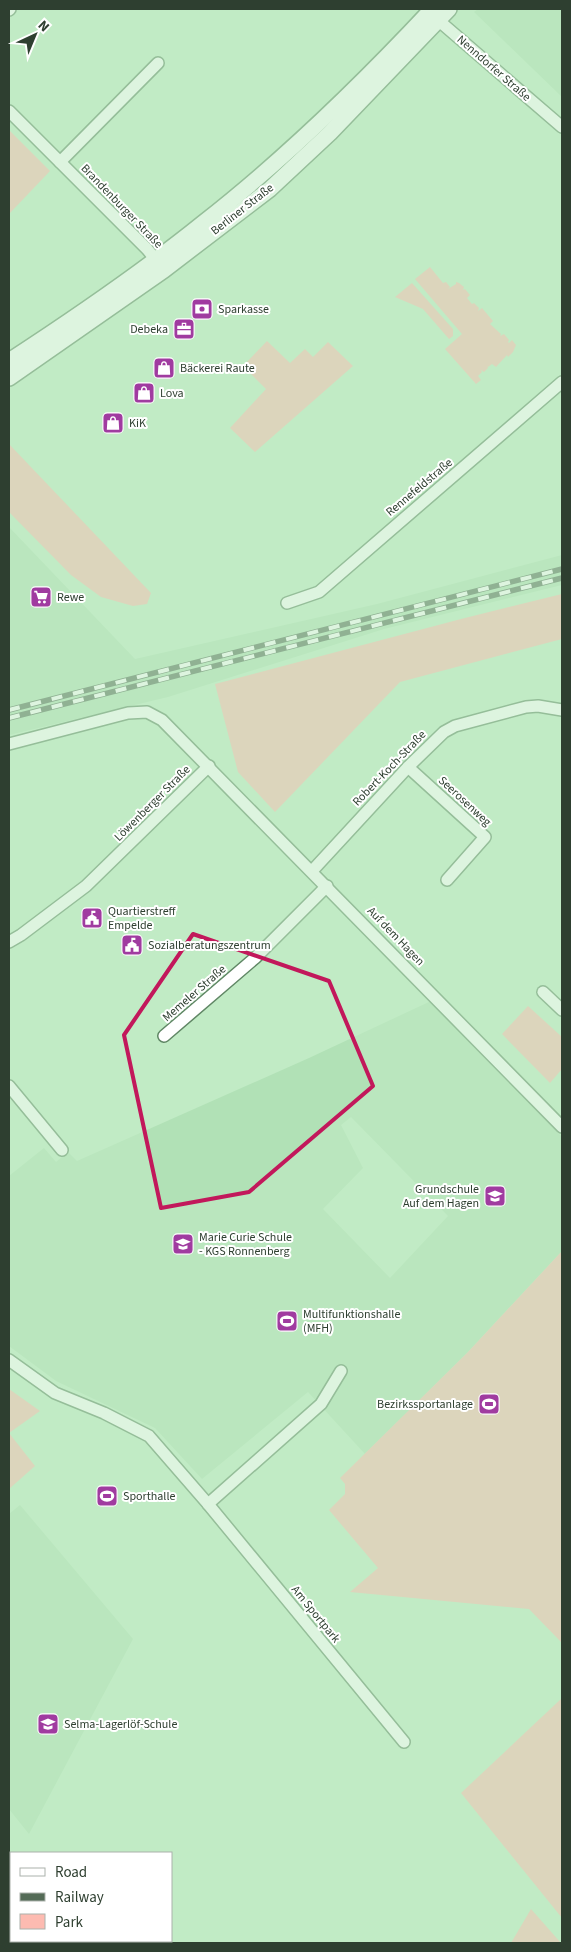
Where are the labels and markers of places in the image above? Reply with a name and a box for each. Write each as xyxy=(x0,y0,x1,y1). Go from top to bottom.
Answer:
bank icon: Sparkasse xyxy=(190,297,214,321)
place label: Sparkasse xyxy=(218,301,269,318)
office icon: Debeka xyxy=(172,317,196,341)
place label: Debeka xyxy=(130,321,168,338)
shop icon: Bäckerei Raute xyxy=(152,356,176,380)
place label: Bäckerei Raute xyxy=(180,360,255,377)
shop icon: Lova xyxy=(132,381,156,405)
place label: Lova xyxy=(160,385,184,402)
shop icon: KiK xyxy=(101,411,125,435)
place label: KiK xyxy=(129,415,146,432)
supermarket icon: Rewe xyxy=(29,585,53,609)
place label: Rewe xyxy=(57,589,84,606)
place label: Quartierstreff Empelde xyxy=(108,903,177,934)
public building icon: Quartierstreff Empelde xyxy=(80,906,104,930)
public building icon: Sozialberatungszentrum xyxy=(120,933,144,957)
place label: Sozialberatungszentrum xyxy=(148,937,271,954)
place label: Grundschule Auf dem Hagen xyxy=(403,1181,479,1212)
school or university icon: Grundschule Auf dem Hagen xyxy=(483,1184,507,1208)
place label: Marie Curie Schule - KGS Ronnenberg xyxy=(199,1229,292,1260)
school or university icon: Marie Curie Schule - KGS Ronnenberg xyxy=(171,1232,195,1256)
place label: Multifunktionshalle (MFH) xyxy=(303,1306,400,1337)
sports icon: Multifunktionshalle (MFH) xyxy=(275,1309,299,1333)
sports icon: Bezirkssportanlage xyxy=(477,1392,501,1416)
place label: Bezirkssportanlage xyxy=(377,1396,473,1413)
sports icon: Sporthalle xyxy=(95,1484,119,1508)
place label: Sporthalle xyxy=(123,1488,175,1505)
school or university icon: Selma-Lagerlöf-Schule xyxy=(36,1712,60,1736)
place label: Selma-Lagerlöf-Schule xyxy=(64,1716,177,1733)

